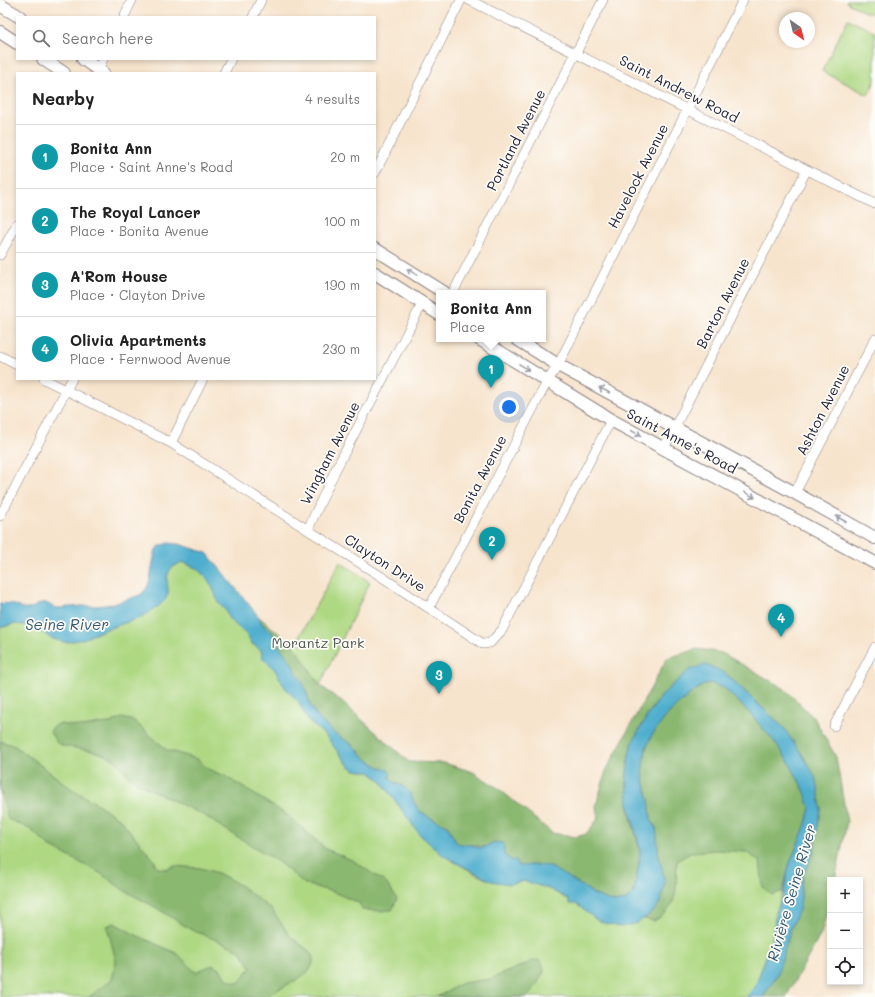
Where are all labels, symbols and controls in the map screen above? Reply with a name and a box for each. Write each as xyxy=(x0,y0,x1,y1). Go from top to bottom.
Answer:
north arrow xyxy=(779,12,815,48)
search box xyxy=(16,16,376,60)
icon: search xyxy=(30,27,52,49)
text: Search here xyxy=(62,28,153,48)
street label: Saint Andrew Road xyxy=(616,50,742,127)
street label: Portland Avenue xyxy=(482,86,549,194)
text: Nearby xyxy=(32,87,94,109)
text: 4 results xyxy=(305,90,360,107)
street label: Havelock Avenue xyxy=(603,120,672,231)
text: Bonita Ann xyxy=(70,138,152,158)
text: 1 xyxy=(42,148,48,165)
text: 20 m xyxy=(330,148,360,165)
text: Place · Saint Anne's Road xyxy=(70,158,233,175)
text: The Royal Lancer xyxy=(70,202,200,222)
text: 2 xyxy=(41,212,49,229)
text: 100 m xyxy=(324,212,360,229)
text: Place · Bonita Avenue xyxy=(70,222,209,239)
street label: Barton Avenue xyxy=(691,254,754,351)
text: A'Rom House xyxy=(70,266,168,286)
one-way arrow xyxy=(407,268,418,276)
text: 3 xyxy=(41,276,49,293)
text: 190 m xyxy=(324,276,360,293)
text: Place · Clayton Drive xyxy=(70,286,206,303)
popup xyxy=(436,290,546,342)
text: Bonita Ann xyxy=(450,298,532,318)
text: Place xyxy=(450,318,485,335)
text: Olivia Apartments xyxy=(70,330,206,350)
text: 4 xyxy=(41,340,49,357)
text: 230 m xyxy=(323,340,360,357)
text: Place · Fernwood Avenue xyxy=(70,350,231,367)
pin: 1 xyxy=(478,355,504,388)
street label: Ashton Avenue xyxy=(791,361,854,458)
one-way arrow xyxy=(518,363,529,371)
one-way arrow xyxy=(598,386,610,394)
your location xyxy=(499,397,519,417)
street label: Wingham Avenue xyxy=(295,398,364,507)
street label: Saint Anne's Road xyxy=(624,403,741,478)
one-way arrow xyxy=(630,430,642,437)
street label: Bonita Avenue xyxy=(448,432,511,526)
one-way arrow xyxy=(744,491,756,499)
one-way arrow xyxy=(835,515,847,523)
pin: 2 xyxy=(479,527,505,560)
street label: Clayton Drive xyxy=(341,529,430,596)
pin: 4 xyxy=(768,604,794,637)
water label: Seine River xyxy=(25,614,109,634)
park label: Morantz Park xyxy=(271,633,365,652)
pin: 3 xyxy=(426,661,452,694)
water label: Rivière Seine River xyxy=(762,822,820,963)
map controls xyxy=(827,877,863,985)
button: + xyxy=(827,877,863,913)
button: − xyxy=(827,913,863,949)
button: locate xyxy=(827,949,863,985)

